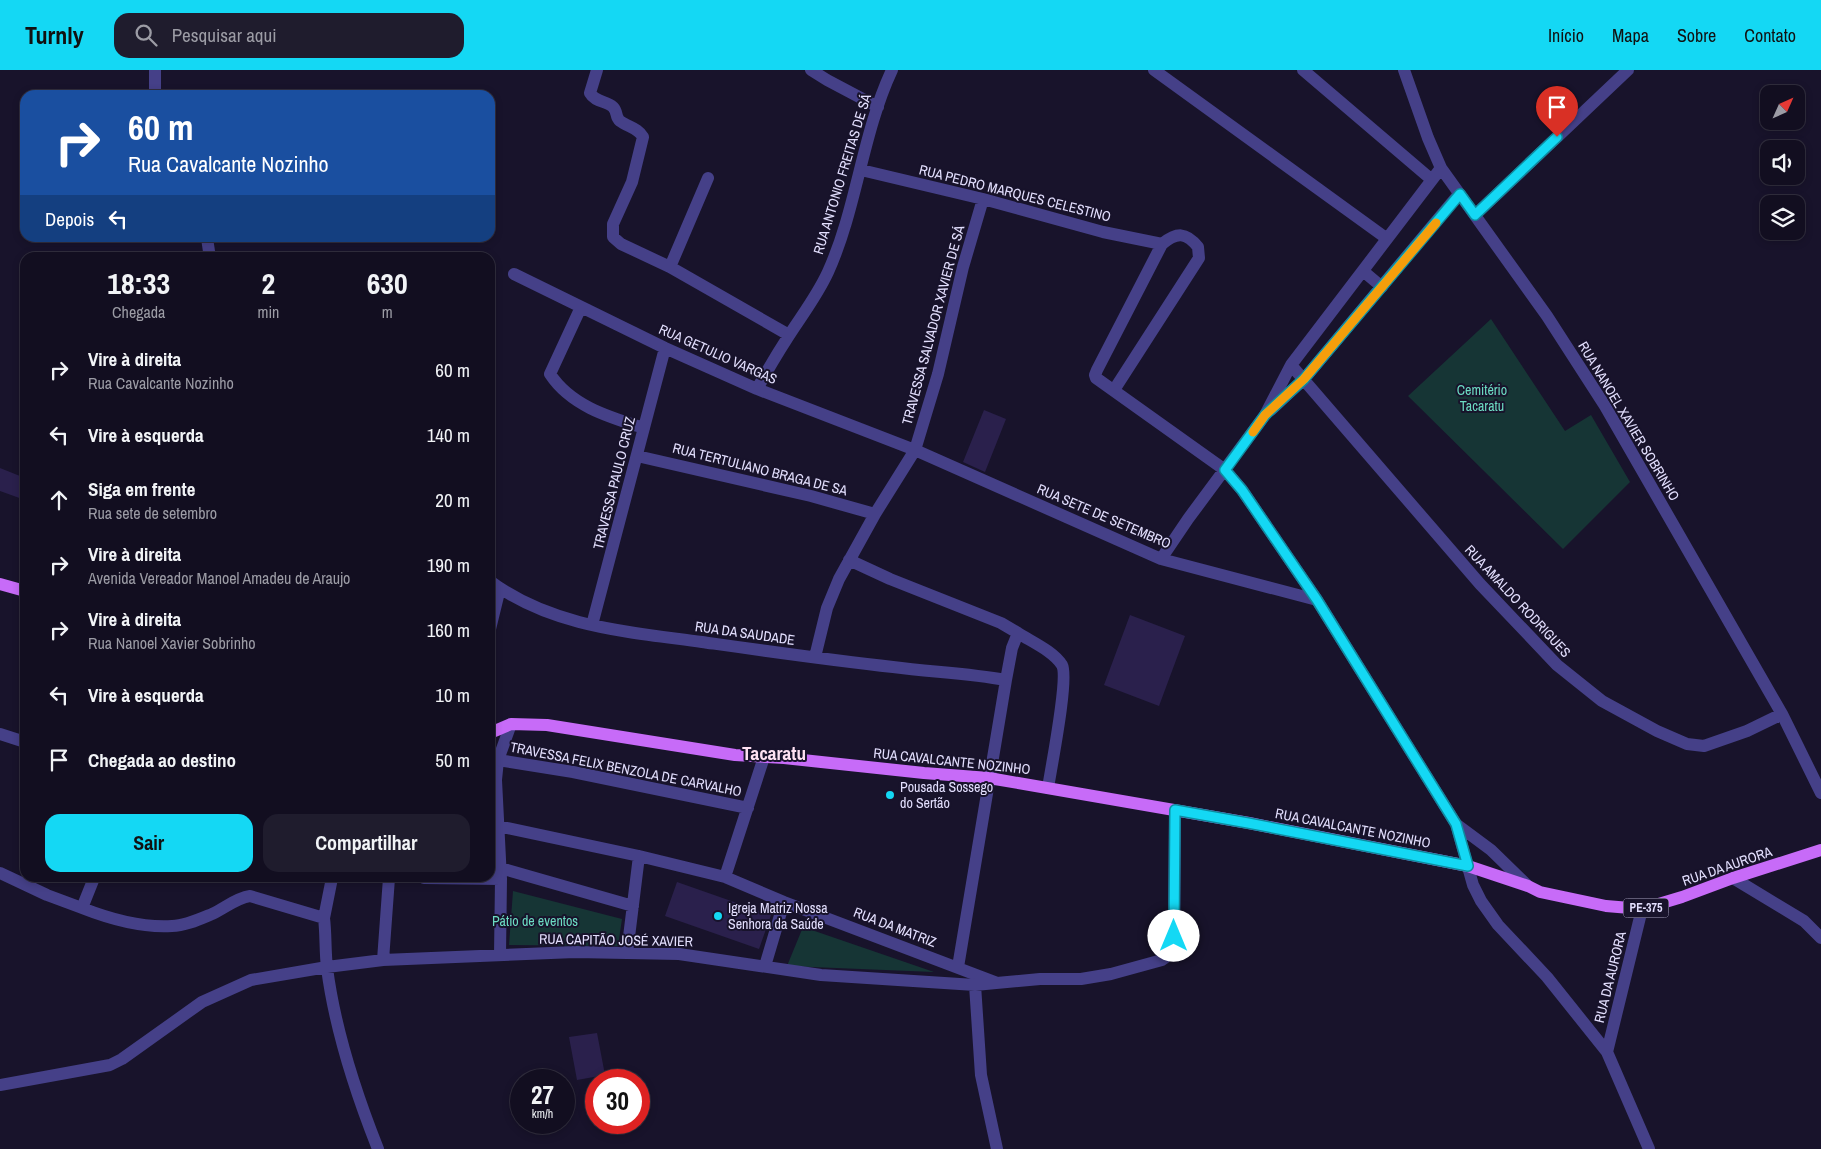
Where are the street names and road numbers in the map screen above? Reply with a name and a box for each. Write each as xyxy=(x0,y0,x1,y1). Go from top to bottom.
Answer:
street label: RUA ANTONIO FREITAS DE SÁ xyxy=(809,91,875,256)
street label: RUA PEDRO MARQUES CELESTINO xyxy=(917,160,1113,226)
street label: TRAVESSA SALVADOR XAVIER DE SÁ xyxy=(898,223,968,427)
street label: RUA GETULIO VARGAS xyxy=(656,320,780,388)
street label: RUA NANOEL XAVIER SOBRINHO xyxy=(1574,338,1684,504)
street label: TRAVESSA PAULO CRUZ xyxy=(589,415,639,551)
street label: RUA TERTULIANO BRAGA DE SA xyxy=(671,439,850,500)
street label: RUA SETE DE SETEMBRO xyxy=(1034,480,1174,552)
street label: RUA AMALDO RODRIGUES xyxy=(1461,541,1575,661)
street label: RUA DA SAUDADE xyxy=(694,617,796,649)
street label: TRAVESSA FELIX BENZOLA DE CARVALHO xyxy=(509,738,743,800)
street label: RUA CAVALCANTE NOZINHO xyxy=(873,744,1031,778)
street label: RUA CAVALCANTE NOZINHO xyxy=(1274,804,1432,852)
street label: RUA DA AURORA xyxy=(1680,842,1775,890)
road number: PE-375 xyxy=(1624,898,1668,918)
street label: RUA DA MATRIZ xyxy=(851,903,939,951)
street label: RUA DA AURORA xyxy=(1590,929,1630,1025)
street label: RUA CAPITÃO JOSÉ XAVIER xyxy=(539,930,693,950)

